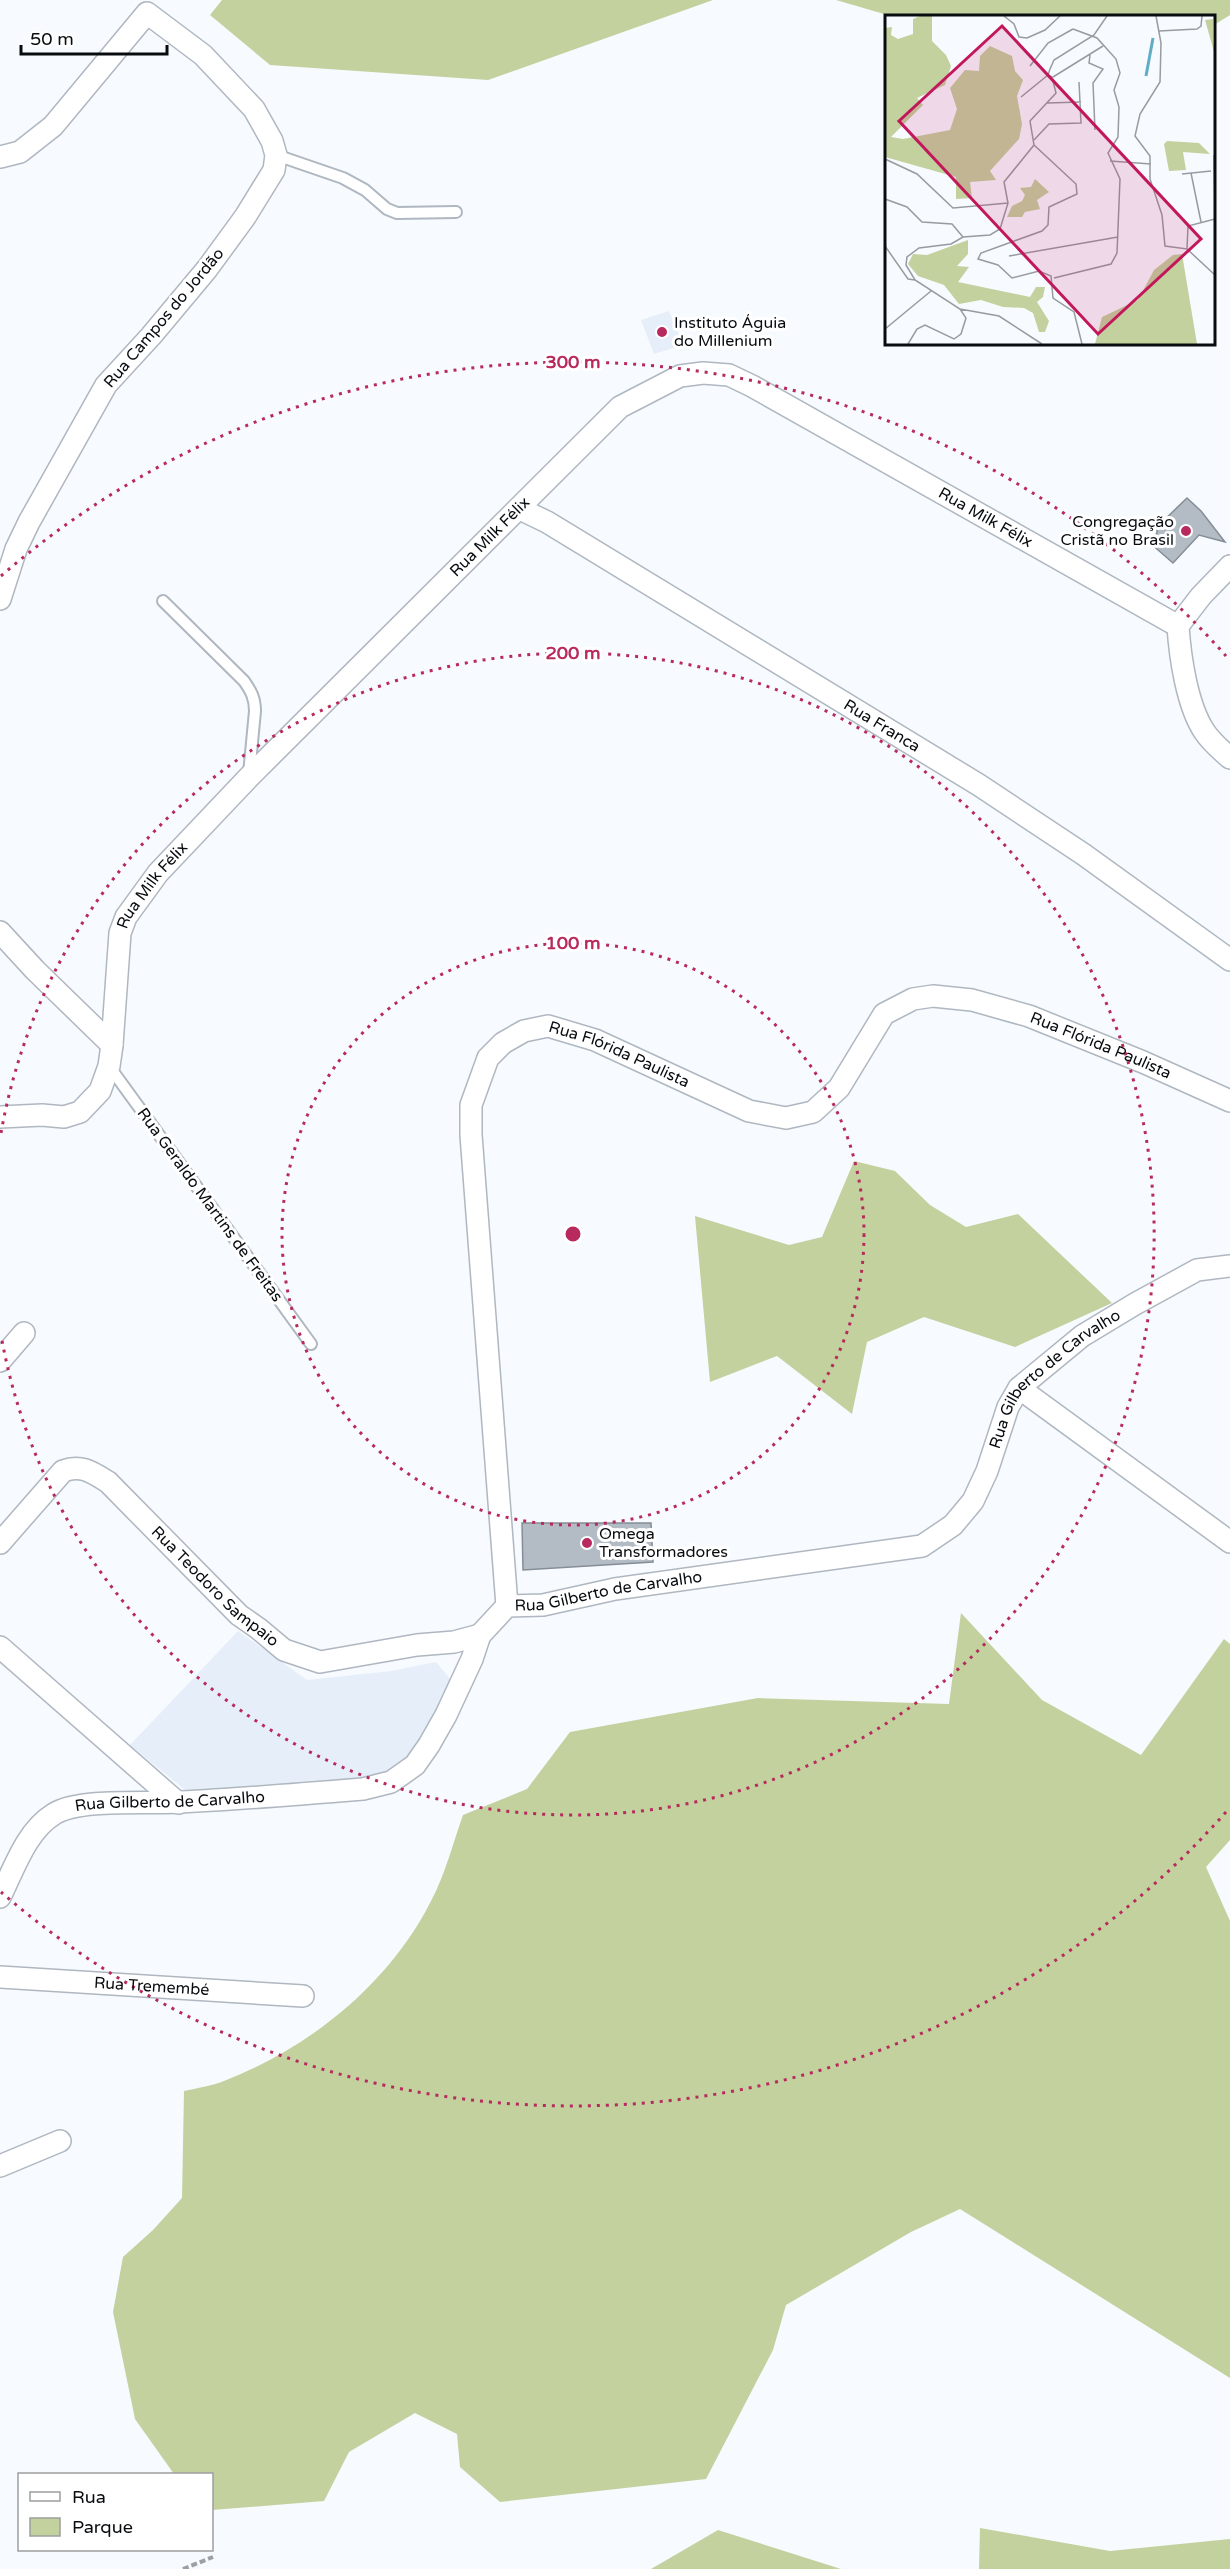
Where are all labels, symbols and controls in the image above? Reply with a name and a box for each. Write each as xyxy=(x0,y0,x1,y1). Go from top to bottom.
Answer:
inset map xyxy=(885,15,1215,345)
scale bar xyxy=(21,18,166,56)
text: 50 m xyxy=(30,28,74,50)
street label: Rua Campos do Jordão xyxy=(100,244,228,392)
place label: Instituto Águia do Millenium xyxy=(674,313,786,351)
marker: Instituto Águia do Millenium xyxy=(655,325,669,339)
text: 300 m xyxy=(545,351,601,373)
street label: Rua Milk Félix xyxy=(935,483,1036,552)
street label: Rua Milk Félix xyxy=(446,492,534,581)
place label: Congregação Cristã no Brasil xyxy=(1061,512,1174,550)
marker: Congregação Cristã no Brasil xyxy=(1179,524,1193,538)
text: 200 m xyxy=(545,642,601,664)
street label: Rua Franca xyxy=(840,695,924,757)
street label: Rua Milk Félix xyxy=(113,838,192,931)
text: 100 m xyxy=(545,932,601,954)
street label: Rua Flórida Paulista xyxy=(1027,1008,1174,1083)
street label: Rua Flórida Paulista xyxy=(546,1017,693,1092)
street label: Rua Geraldo Martins de Freitas xyxy=(133,1104,287,1306)
centre of rings xyxy=(563,1224,583,1244)
street label: Rua Gilberto de Carvalho xyxy=(985,1305,1124,1451)
street label: Rua Teodoro Sampaio xyxy=(147,1522,283,1651)
place label: Omega Transformadores xyxy=(599,1524,728,1562)
marker: Omega Transformadores xyxy=(580,1536,594,1550)
street label: Rua Gilberto de Carvalho xyxy=(514,1567,703,1616)
street label: Rua Gilberto de Carvalho xyxy=(73,1787,266,1816)
street label: Rua Tremembé xyxy=(93,1973,210,2000)
legend xyxy=(18,2473,213,2551)
text: Rua xyxy=(72,2486,106,2508)
text: Parque xyxy=(72,2516,133,2538)

